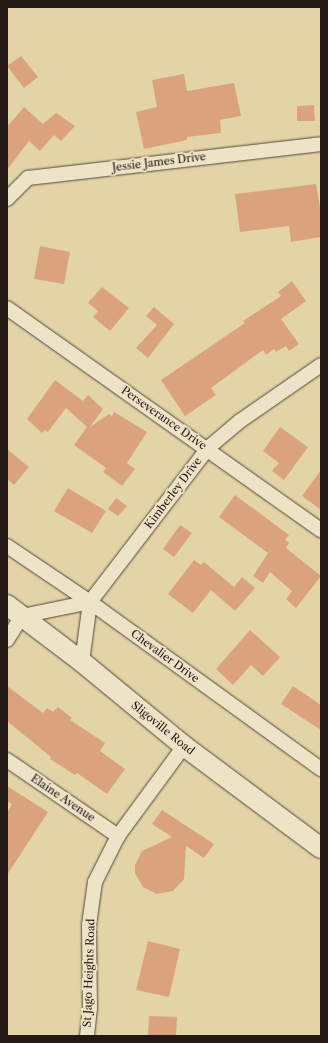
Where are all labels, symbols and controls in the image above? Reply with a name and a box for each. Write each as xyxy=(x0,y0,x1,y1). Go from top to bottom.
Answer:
street label: Jessie James Drive xyxy=(111,150,207,174)
street label: Perseverance Drive xyxy=(119,384,209,452)
street label: Kimberley Drive xyxy=(142,455,204,531)
street label: Chevalier Drive xyxy=(128,627,202,685)
street label: Sligoville Road xyxy=(129,698,197,758)
street label: Elaine Avenue xyxy=(28,772,98,824)
street label: St Jago Heights Road xyxy=(81,919,97,1027)

